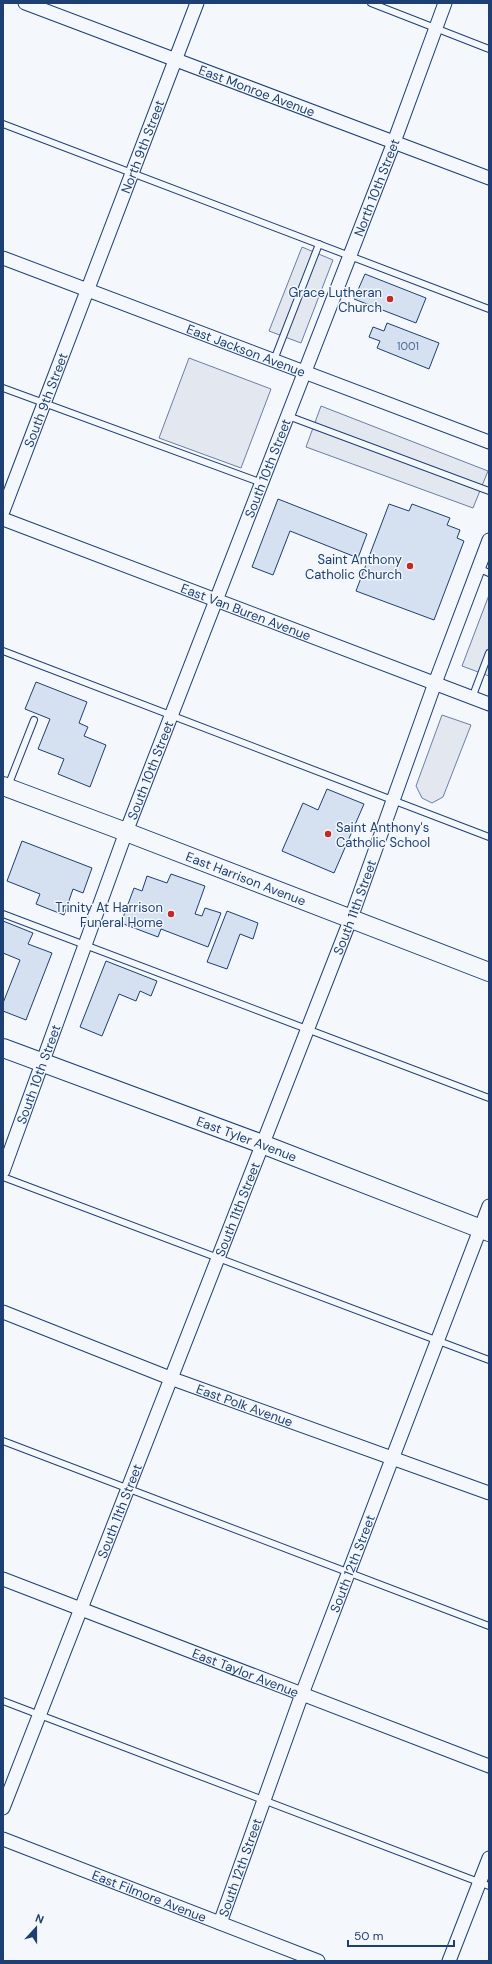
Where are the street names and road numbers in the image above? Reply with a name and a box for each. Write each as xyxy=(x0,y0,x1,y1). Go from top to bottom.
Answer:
street label: East Monroe Avenue xyxy=(196,61,317,121)
street label: North 9th Street xyxy=(117,98,168,196)
street label: North 10th Street xyxy=(350,137,403,239)
street label: East Jackson Avenue xyxy=(184,320,308,381)
street label: South 9th Street xyxy=(20,350,72,450)
street label: South 10th Street xyxy=(241,416,295,520)
street label: East Van Buren Avenue xyxy=(178,580,313,644)
street label: South 10th Street xyxy=(124,718,177,822)
street label: East Harrison Avenue xyxy=(183,848,308,910)
street label: South 11th Street xyxy=(330,858,380,957)
street label: South 10th Street xyxy=(13,1022,64,1126)
street label: East Tyler Avenue xyxy=(194,1112,299,1166)
street label: South 11th Street xyxy=(212,1160,264,1259)
street label: East Polk Avenue xyxy=(194,1380,295,1431)
street label: South 11th Street xyxy=(94,1461,146,1561)
street label: South 12th Street xyxy=(326,1512,379,1615)
street label: East Taylor Avenue xyxy=(190,1645,301,1701)
street label: South 12th Street xyxy=(215,1816,266,1919)
street label: East Filmore Avenue xyxy=(90,1866,209,1926)

